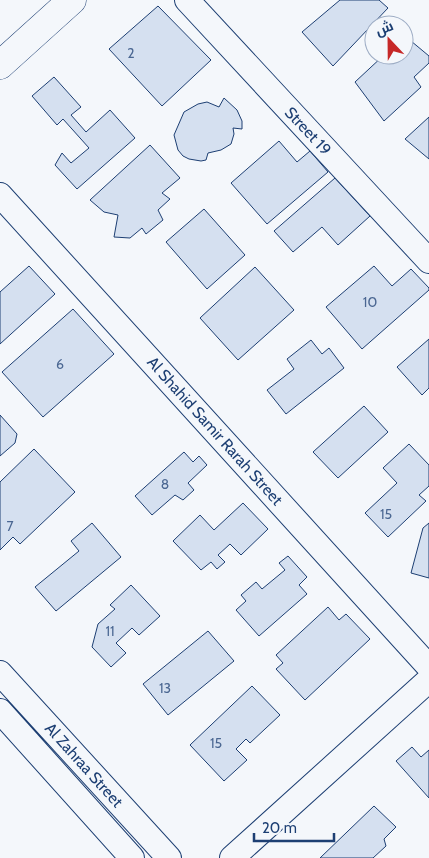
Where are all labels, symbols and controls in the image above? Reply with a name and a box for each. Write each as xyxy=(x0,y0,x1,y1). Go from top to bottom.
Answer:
north arrow xyxy=(364,15,414,65)
text: ش xyxy=(372,16,396,40)
house number: 2 xyxy=(127,44,135,62)
street label: Street 19 xyxy=(281,103,335,159)
house number: 10 xyxy=(363,293,377,311)
street label: Al Shahid Samir Rarah Street xyxy=(143,353,287,510)
house number: 6 xyxy=(56,355,64,373)
house number: 8 xyxy=(161,475,169,493)
house number: 15 xyxy=(380,505,392,523)
house number: 7 xyxy=(6,517,14,535)
house number: 11 xyxy=(105,622,115,640)
house number: 13 xyxy=(159,679,171,697)
street label: Al Zahraa Street xyxy=(41,719,127,812)
house number: 15 xyxy=(210,734,222,752)
scale bar xyxy=(254,810,334,842)
text: 20 m xyxy=(262,819,297,837)

